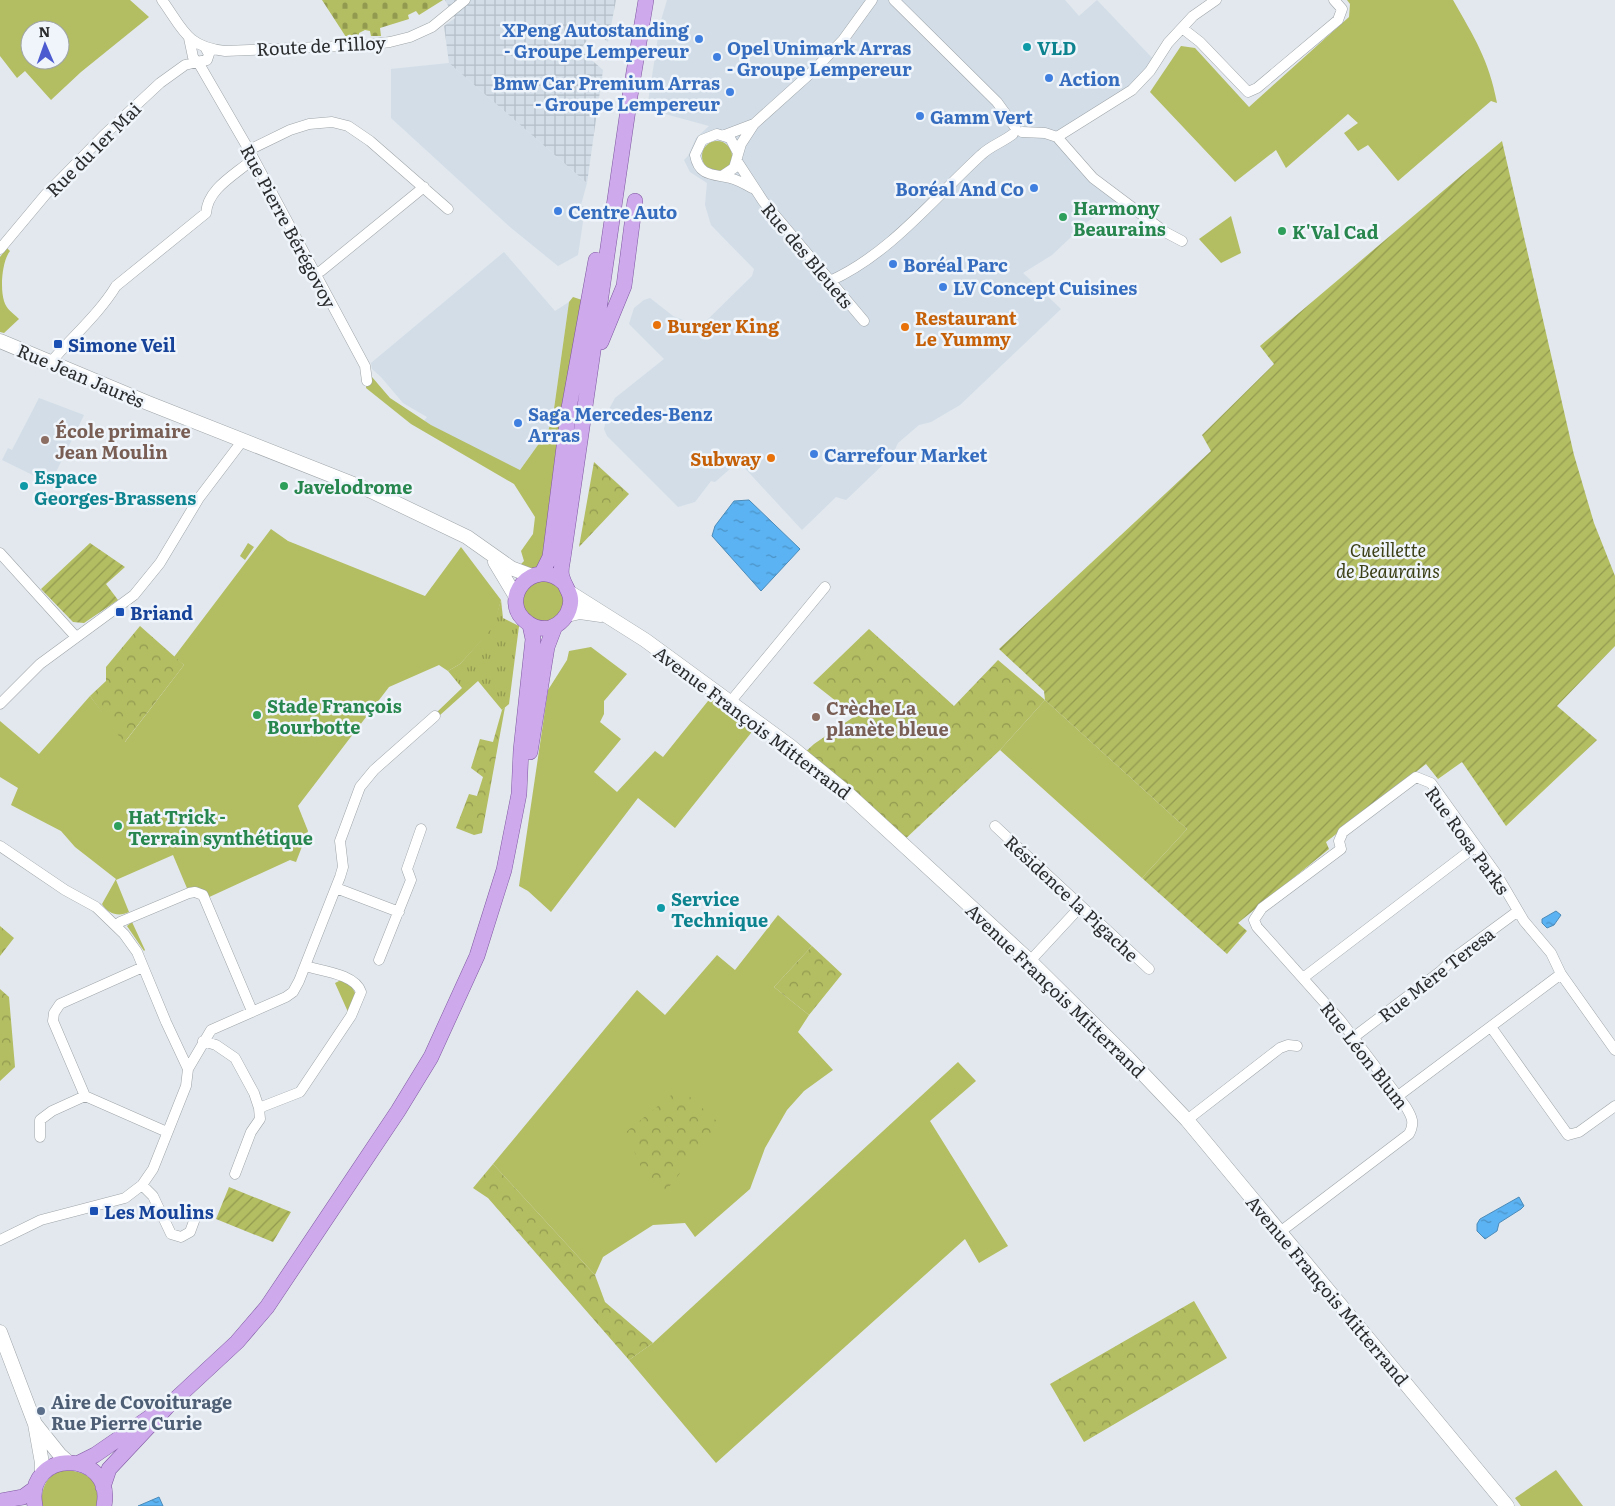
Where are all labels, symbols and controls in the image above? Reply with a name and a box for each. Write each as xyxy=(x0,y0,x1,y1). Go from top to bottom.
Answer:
place label: XPeng Autostanding - Groupe Lempereur xyxy=(502,16,690,64)
north arrow xyxy=(20,20,70,70)
text: N xyxy=(38,21,51,41)
street label: Route de Tilloy xyxy=(256,28,387,62)
marker: XPeng Autostanding - Groupe Lempereur xyxy=(693,33,705,45)
place label: Opel Unimark Arras - Groupe Lempereur xyxy=(727,34,912,82)
place label: VLD xyxy=(1037,34,1076,61)
marker: VLD xyxy=(1021,41,1033,53)
marker: Opel Unimark Arras - Groupe Lempereur xyxy=(711,51,723,63)
place label: Action xyxy=(1059,65,1121,92)
place label: Bmw Car Premium Arras - Groupe Lempereur xyxy=(493,69,720,117)
marker: Action xyxy=(1043,72,1055,84)
marker: Bmw Car Premium Arras - Groupe Lempereur xyxy=(724,86,736,98)
street label: Rue du 1er Mai xyxy=(39,95,147,203)
place label: Gamm Vert xyxy=(930,103,1033,130)
marker: Gamm Vert xyxy=(914,110,926,122)
street label: Rue Pierre Bérégovoy xyxy=(234,139,344,313)
place label: Boréal And Co xyxy=(895,175,1024,202)
marker: Boréal And Co xyxy=(1028,182,1040,194)
place label: Harmony Beaurains xyxy=(1073,194,1166,242)
street label: Rue des Bleuets xyxy=(756,196,860,314)
place label: Centre Auto xyxy=(568,198,677,225)
marker: Centre Auto xyxy=(552,205,564,217)
marker: Harmony Beaurains xyxy=(1057,211,1069,223)
place label: K'Val Cad xyxy=(1292,218,1379,245)
marker: K'Val Cad xyxy=(1276,225,1288,237)
place label: Boréal Parc xyxy=(903,251,1008,278)
marker: Boréal Parc xyxy=(887,258,899,270)
place label: LV Concept Cuisines xyxy=(953,274,1137,301)
marker: LV Concept Cuisines xyxy=(937,281,949,293)
place label: Restaurant Le Yummy xyxy=(915,304,1017,352)
place label: Burger King xyxy=(667,312,780,339)
marker: Burger King xyxy=(651,319,663,331)
marker: Restaurant Le Yummy xyxy=(899,321,911,333)
place label: Simone Veil xyxy=(68,331,176,358)
street label: Rue Jean Jaurès xyxy=(13,336,149,414)
marker: Simone Veil xyxy=(52,338,64,350)
place label: Saga Mercedes-Benz Arras xyxy=(528,400,713,448)
place label: École primaire Jean Moulin xyxy=(55,417,191,465)
marker: Saga Mercedes-Benz Arras xyxy=(512,417,524,429)
marker: École primaire Jean Moulin xyxy=(39,434,51,446)
place label: Carrefour Market xyxy=(824,441,987,468)
place label: Subway xyxy=(690,445,761,472)
marker: Carrefour Market xyxy=(808,448,820,460)
marker: Subway xyxy=(765,452,777,464)
place label: Espace Georges-Brassens xyxy=(34,463,196,511)
place label: Javelodrome xyxy=(294,473,412,500)
marker: Espace Georges-Brassens xyxy=(18,480,30,492)
marker: Javelodrome xyxy=(278,480,290,492)
park label: Cueillette de Beaurains xyxy=(1336,536,1440,584)
place label: Briand xyxy=(130,599,193,626)
marker: Briand xyxy=(114,606,126,618)
street label: Avenue François Mitterrand xyxy=(649,639,857,805)
place label: Stade François Bourbotte xyxy=(267,692,402,740)
place label: Crèche La planète bleue xyxy=(826,694,949,742)
marker: Stade François Bourbotte xyxy=(251,709,263,721)
marker: Crèche La planète bleue xyxy=(810,711,822,723)
street label: Rue Rosa Parks xyxy=(1419,780,1517,900)
place label: Hat Trick - Terrain synthétique xyxy=(128,803,313,851)
marker: Hat Trick - Terrain synthétique xyxy=(112,820,124,832)
street label: Résidence la Pigache xyxy=(999,828,1145,968)
place label: Service Technique xyxy=(671,885,768,933)
street label: Avenue François Mitterrand xyxy=(960,897,1152,1083)
marker: Service Technique xyxy=(655,902,667,914)
street label: Rue Mère Teresa xyxy=(1372,920,1500,1028)
street label: Rue Léon Blum xyxy=(1314,996,1416,1114)
street label: Avenue François Mitterrand xyxy=(1240,1189,1416,1391)
place label: Les Moulins xyxy=(104,1198,214,1225)
marker: Les Moulins xyxy=(88,1205,100,1217)
place label: Aire de Covoiturage Rue Pierre Curie xyxy=(51,1388,232,1436)
marker: Aire de Covoiturage Rue Pierre Curie xyxy=(35,1405,47,1417)

